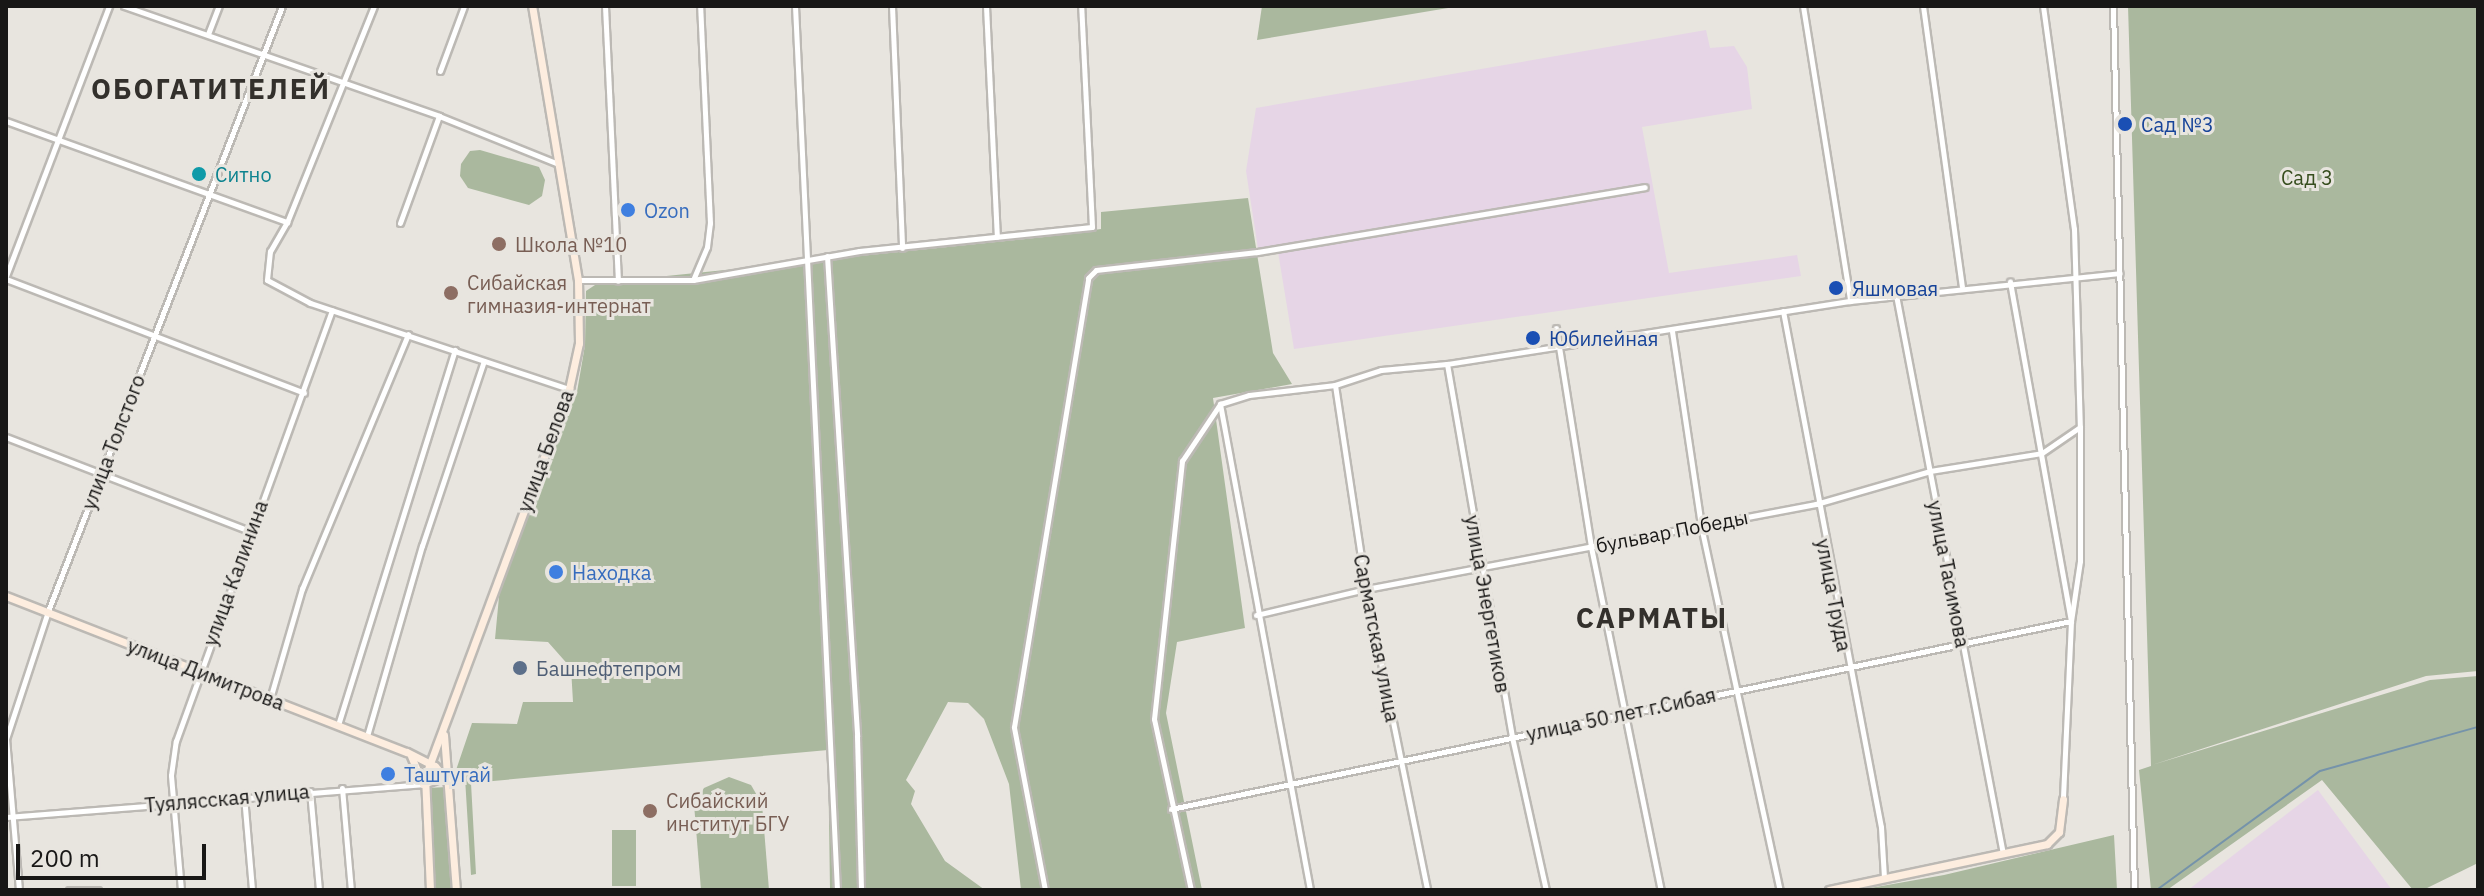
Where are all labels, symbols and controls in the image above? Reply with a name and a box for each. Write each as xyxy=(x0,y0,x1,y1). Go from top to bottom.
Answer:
district label: ОБОГАТИТЕЛЕЙ xyxy=(91,72,331,106)
place label: Сад №3 xyxy=(2141,112,2214,136)
marker: Сад №3 xyxy=(2116,115,2134,133)
place label: Ситно xyxy=(215,162,272,186)
marker: Ситно xyxy=(190,165,208,183)
park label: Сад 3 xyxy=(2281,165,2333,189)
place label: Ozon xyxy=(644,198,690,222)
marker: Ozon xyxy=(619,201,637,219)
place label: Школа №10 xyxy=(515,232,627,256)
marker: Школа №10 xyxy=(490,235,508,253)
place label: Сибайская гимназия-интернат xyxy=(467,270,651,317)
place label: Яшмовая xyxy=(1852,276,1938,300)
marker: Яшмовая xyxy=(1827,279,1845,297)
marker: Сибайская гимназия-интернат xyxy=(442,284,460,302)
place label: Юбилейная xyxy=(1549,326,1658,350)
marker: Юбилейная xyxy=(1524,329,1542,347)
street label: улица Толстого xyxy=(76,371,150,513)
street label: улица Белова xyxy=(512,387,578,515)
street label: улица Калинина xyxy=(198,497,272,649)
street label: улица Тасимова xyxy=(1923,498,1975,650)
street label: бульвар Победы xyxy=(1594,504,1750,558)
street label: улица Энергетиков xyxy=(1461,513,1515,695)
street label: улица Труда xyxy=(1811,537,1857,653)
street label: Сарматская улица xyxy=(1349,552,1405,724)
place label: Находка xyxy=(572,560,651,584)
marker: Находка xyxy=(547,563,565,581)
district label: САРМАТЫ xyxy=(1576,601,1728,635)
street label: улица Димитрова xyxy=(124,633,288,715)
place label: Башнефтепром xyxy=(536,656,681,680)
marker: Башнефтепром xyxy=(511,659,529,677)
street label: улица 50 лет г.Сибая xyxy=(1524,682,1718,746)
place label: Таштугай xyxy=(404,762,491,786)
marker: Таштугай xyxy=(379,765,397,783)
street label: Туялясская улица xyxy=(143,779,311,817)
place label: Сибайский институт БГУ xyxy=(666,788,789,835)
marker: Сибайский институт БГУ xyxy=(641,802,659,820)
scale bar xyxy=(20,828,210,878)
text: 200 m xyxy=(30,842,100,874)

